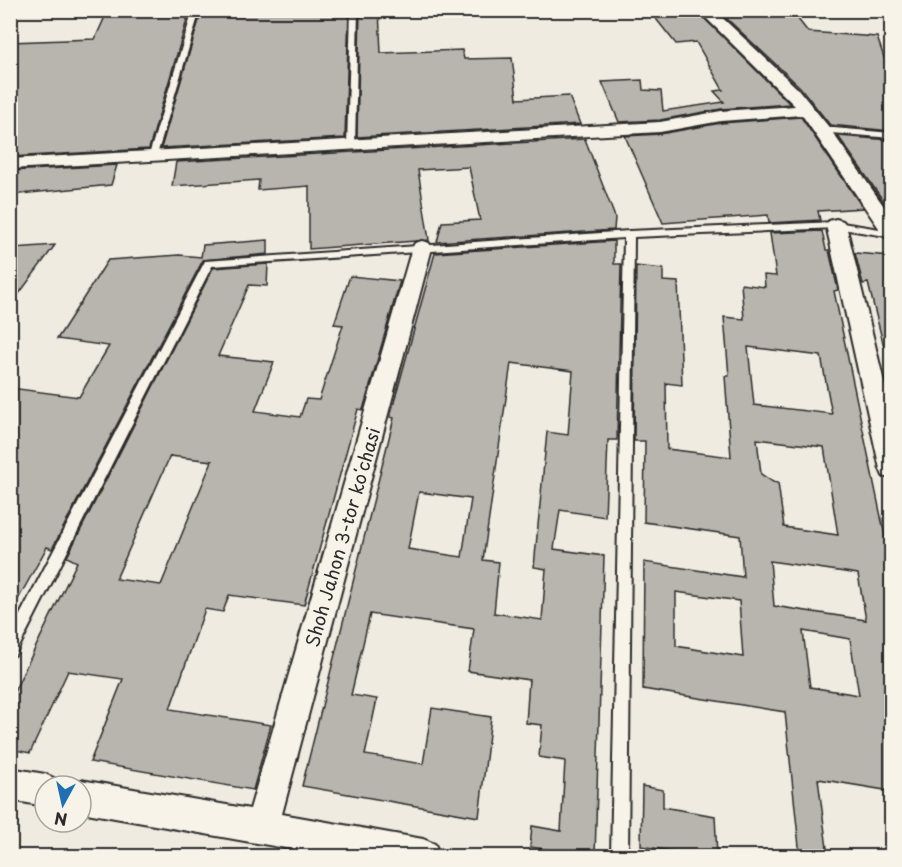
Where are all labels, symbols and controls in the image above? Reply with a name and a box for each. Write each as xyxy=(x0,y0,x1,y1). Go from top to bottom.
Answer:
street label: Shoh Jahon 3-tor koʻchasi xyxy=(298,424,386,650)
north arrow xyxy=(33,774,93,834)
text: N xyxy=(53,807,69,833)

